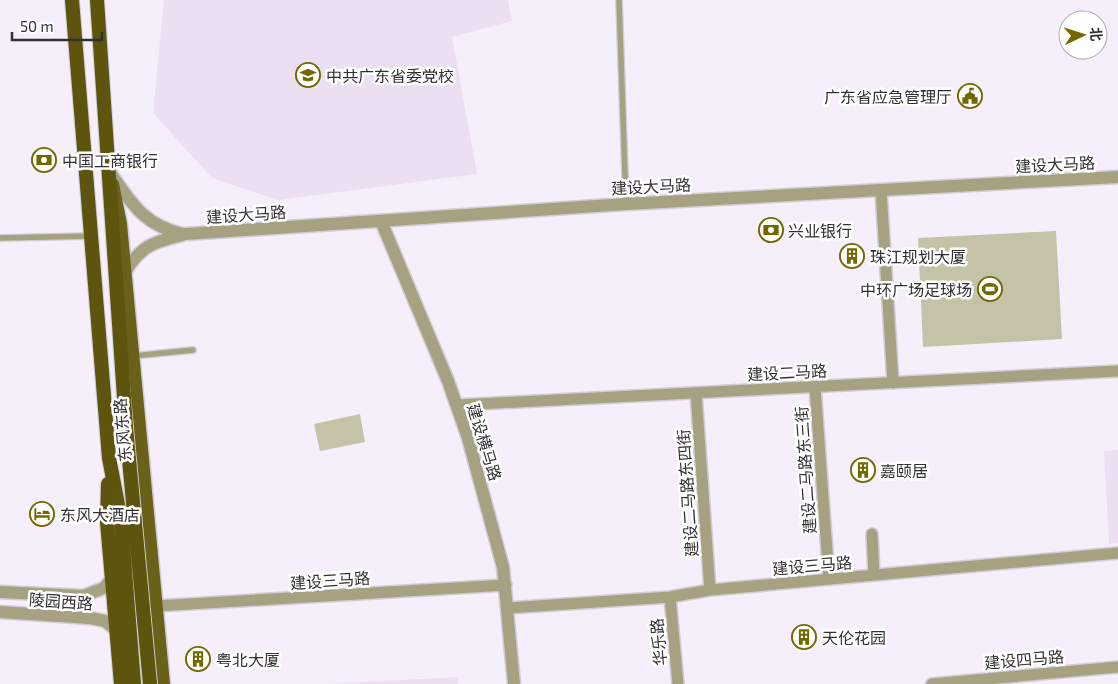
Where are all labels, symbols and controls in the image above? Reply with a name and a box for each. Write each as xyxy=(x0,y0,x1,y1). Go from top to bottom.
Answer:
scale bar xyxy=(12,10,102,42)
north arrow xyxy=(1058,10,1108,60)
text: 50 m xyxy=(20,17,54,35)
text: 北 xyxy=(1087,26,1105,42)
school or university icon: 中共广东省委党校 xyxy=(295,62,321,88)
place label: 中共广东省委党校 xyxy=(326,66,454,85)
public building icon: 广东省应急管理厅 xyxy=(957,83,983,109)
place label: 广东省应急管理厅 xyxy=(824,87,952,106)
bank icon: 中国工商银行 xyxy=(31,147,57,173)
place label: 中国工商银行 xyxy=(62,151,158,170)
street label: 建设大马路 xyxy=(1015,152,1095,176)
street label: 建设大马路 xyxy=(611,174,691,198)
street label: 建设大马路 xyxy=(205,202,287,226)
bank icon: 兴业银行 xyxy=(758,217,784,243)
place label: 兴业银行 xyxy=(788,221,852,240)
building icon: 珠江规划大厦 xyxy=(839,243,865,269)
place label: 珠江规划大厦 xyxy=(870,247,966,266)
sports icon: 中环广场足球场 xyxy=(977,276,1003,302)
place label: 中环广场足球场 xyxy=(860,280,972,299)
street label: 建设二马路 xyxy=(747,360,827,384)
street label: 东风东路 xyxy=(110,397,134,463)
street label: 建设横马路 xyxy=(464,401,506,483)
street label: 建设二马路东三街 xyxy=(791,405,819,535)
street label: 建设二马路东四街 xyxy=(673,428,701,558)
building icon: 嘉颐居 xyxy=(850,457,876,483)
place label: 嘉颐居 xyxy=(880,461,928,480)
hotel icon: 东风大酒店 xyxy=(29,501,55,527)
place label: 东风大酒店 xyxy=(60,505,140,524)
street label: 建设三马路 xyxy=(771,552,853,578)
street label: 建设三马路 xyxy=(289,568,371,592)
street label: 陵园西路 xyxy=(28,589,94,613)
street label: 华乐路 xyxy=(646,617,670,667)
building icon: 天伦花园 xyxy=(791,624,817,650)
place label: 天伦花园 xyxy=(822,628,886,647)
building icon: 粤北大厦 xyxy=(185,646,211,672)
street label: 建设四马路 xyxy=(983,646,1065,672)
place label: 粤北大厦 xyxy=(216,650,280,669)

